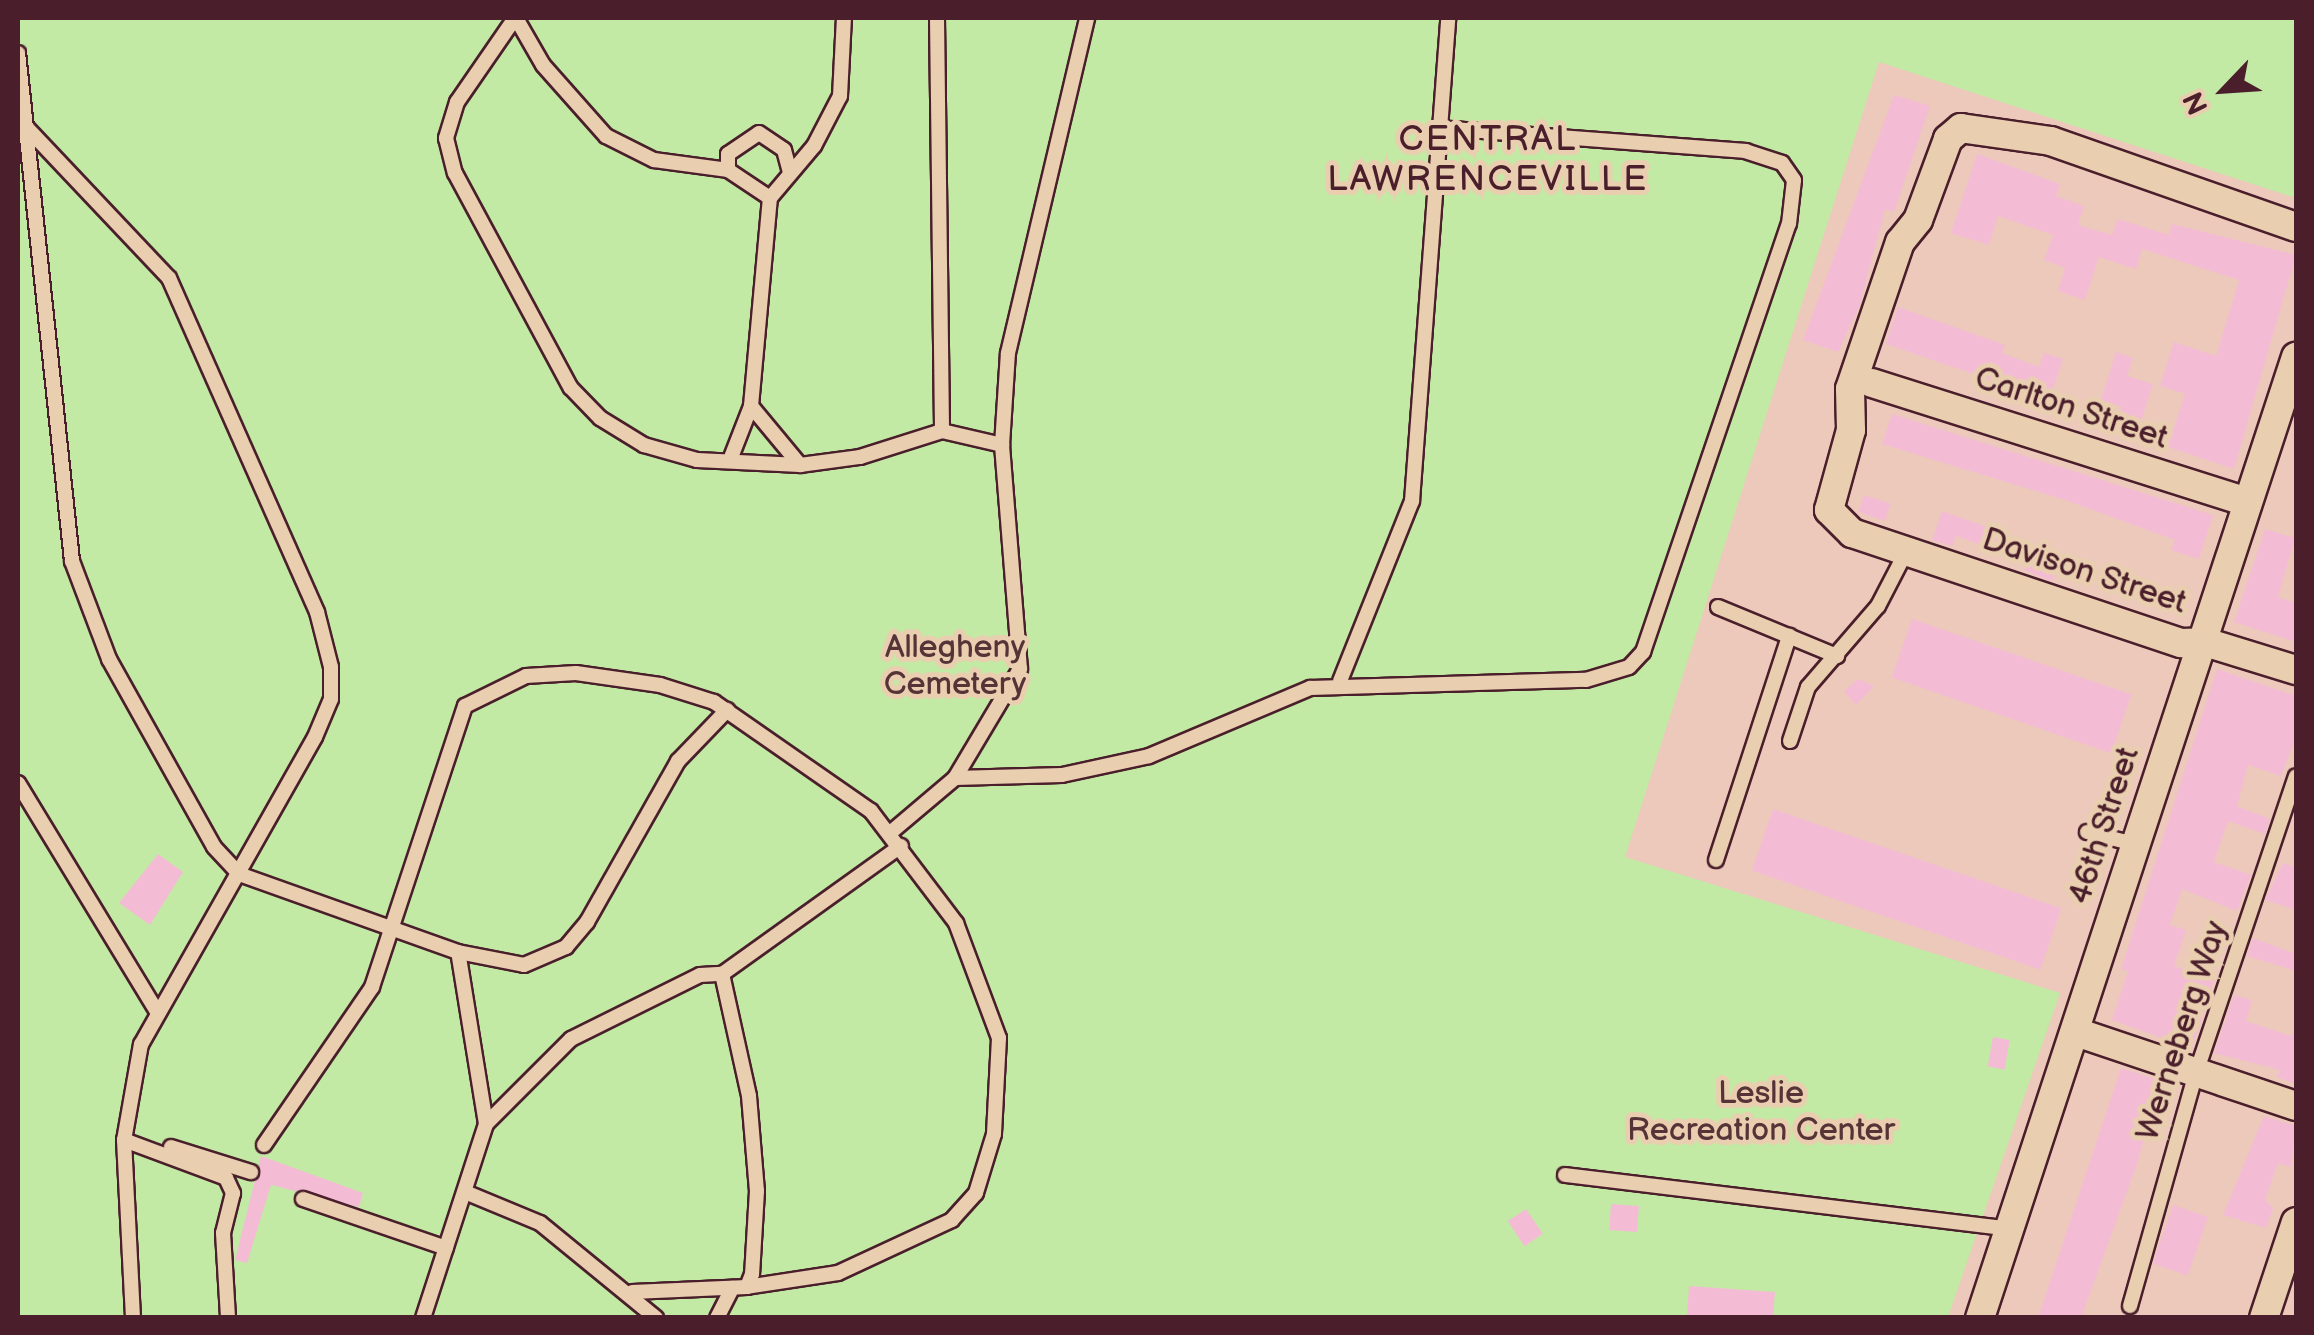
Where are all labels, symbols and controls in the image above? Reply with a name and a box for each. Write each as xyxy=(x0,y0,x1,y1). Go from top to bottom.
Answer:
north arrow xyxy=(2174,40,2274,140)
text: N xyxy=(2177,86,2216,119)
district label: CENTRAL LAWRENCEVILLE xyxy=(1327,119,1649,201)
street label: Carlton Street xyxy=(1969,360,2173,458)
street label: Davison Street xyxy=(1977,521,2191,623)
park label: Allegheny Cemetery xyxy=(884,630,1026,705)
street label: 46th Street xyxy=(2062,743,2148,909)
street label: Werneberg Way xyxy=(2129,916,2237,1146)
park label: Leslie Recreation Center xyxy=(1627,1076,1895,1151)

